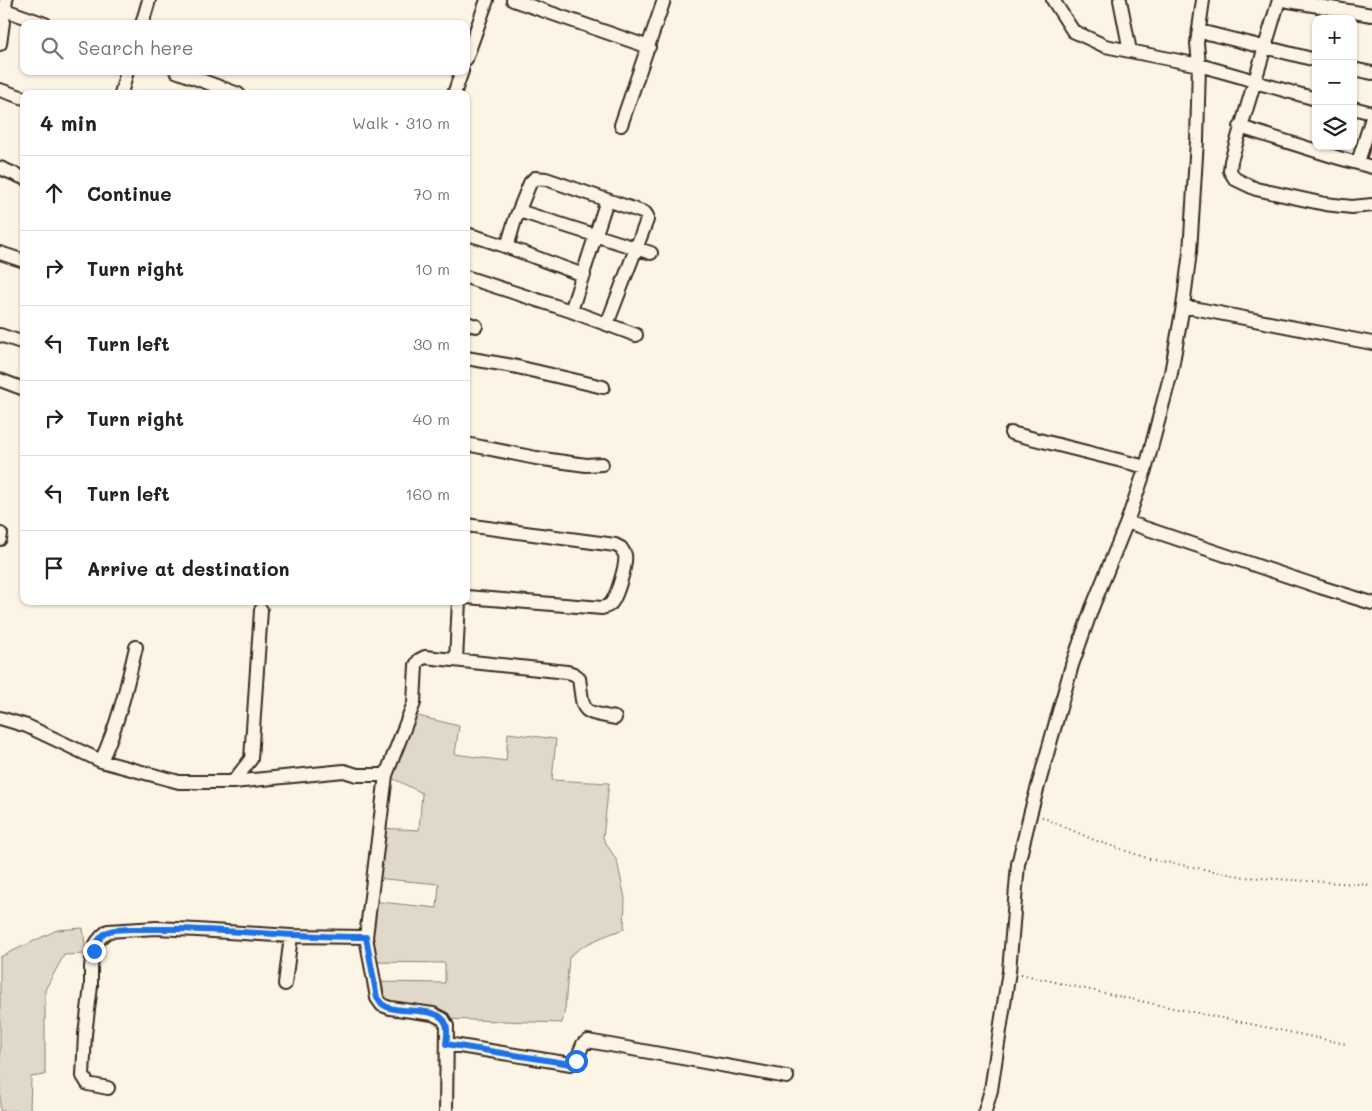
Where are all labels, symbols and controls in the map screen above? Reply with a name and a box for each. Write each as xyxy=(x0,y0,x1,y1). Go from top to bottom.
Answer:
map controls xyxy=(1312,15,1357,150)
button: + xyxy=(1312,15,1357,60)
search box xyxy=(20,20,470,75)
icon: search xyxy=(38,34,66,62)
text: Search here xyxy=(78,35,194,60)
button: − xyxy=(1312,60,1357,105)
button: layers xyxy=(1312,105,1357,150)
text: 4 min xyxy=(40,109,97,136)
text: Walk · 310 m xyxy=(352,112,450,133)
icon: ahead xyxy=(40,179,68,207)
text: Continue xyxy=(87,181,172,206)
text: 70 m xyxy=(413,183,450,204)
icon: right xyxy=(40,254,68,282)
text: Turn right xyxy=(87,256,184,281)
text: 10 m xyxy=(415,258,450,279)
icon: left xyxy=(40,329,68,357)
text: Turn left xyxy=(87,331,170,356)
text: 30 m xyxy=(413,333,450,354)
icon: right xyxy=(40,404,68,432)
text: Turn right xyxy=(87,406,184,431)
text: 40 m xyxy=(413,408,450,429)
icon: left xyxy=(40,479,68,507)
text: Turn left xyxy=(87,481,170,506)
text: 160 m xyxy=(405,483,450,504)
icon: arrive xyxy=(40,554,68,582)
text: Arrive at destination xyxy=(87,556,290,581)
route end xyxy=(83,940,106,963)
route start xyxy=(565,1050,588,1073)

